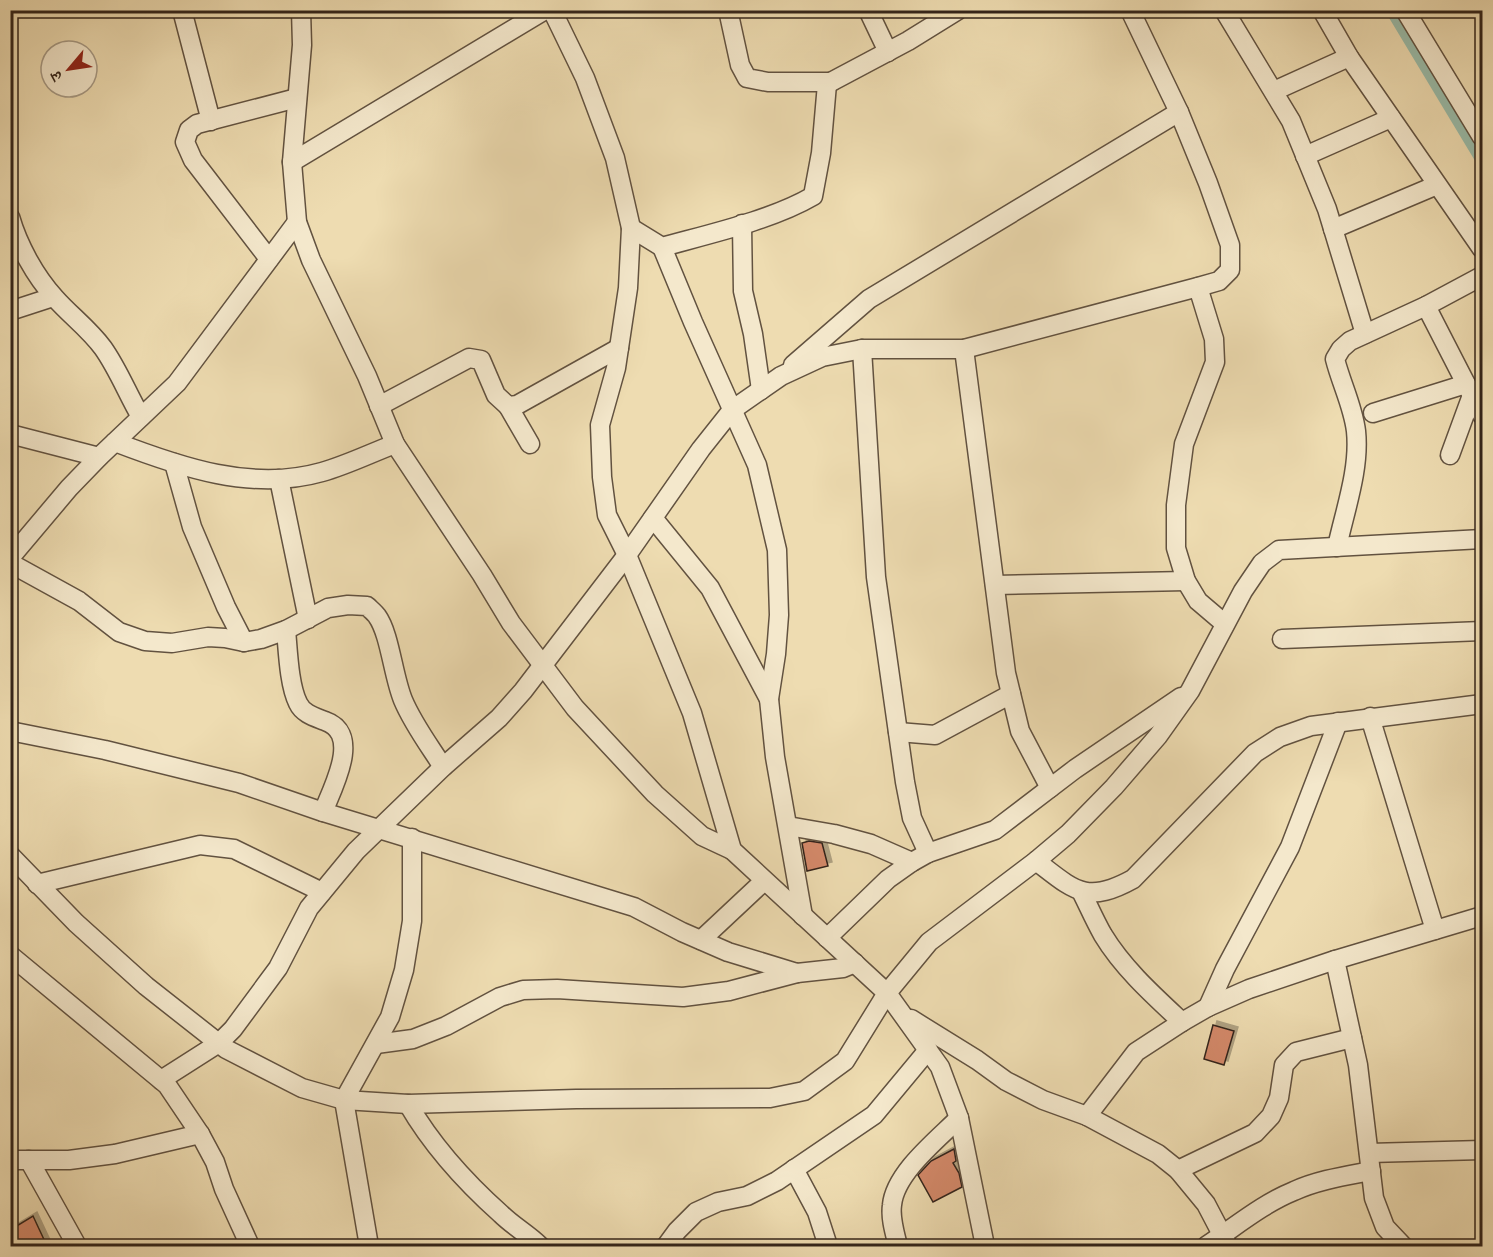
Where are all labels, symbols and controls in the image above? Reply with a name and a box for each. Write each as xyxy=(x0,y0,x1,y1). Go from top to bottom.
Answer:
north arrow xyxy=(39,39,99,99)
text: उ xyxy=(45,66,68,85)

